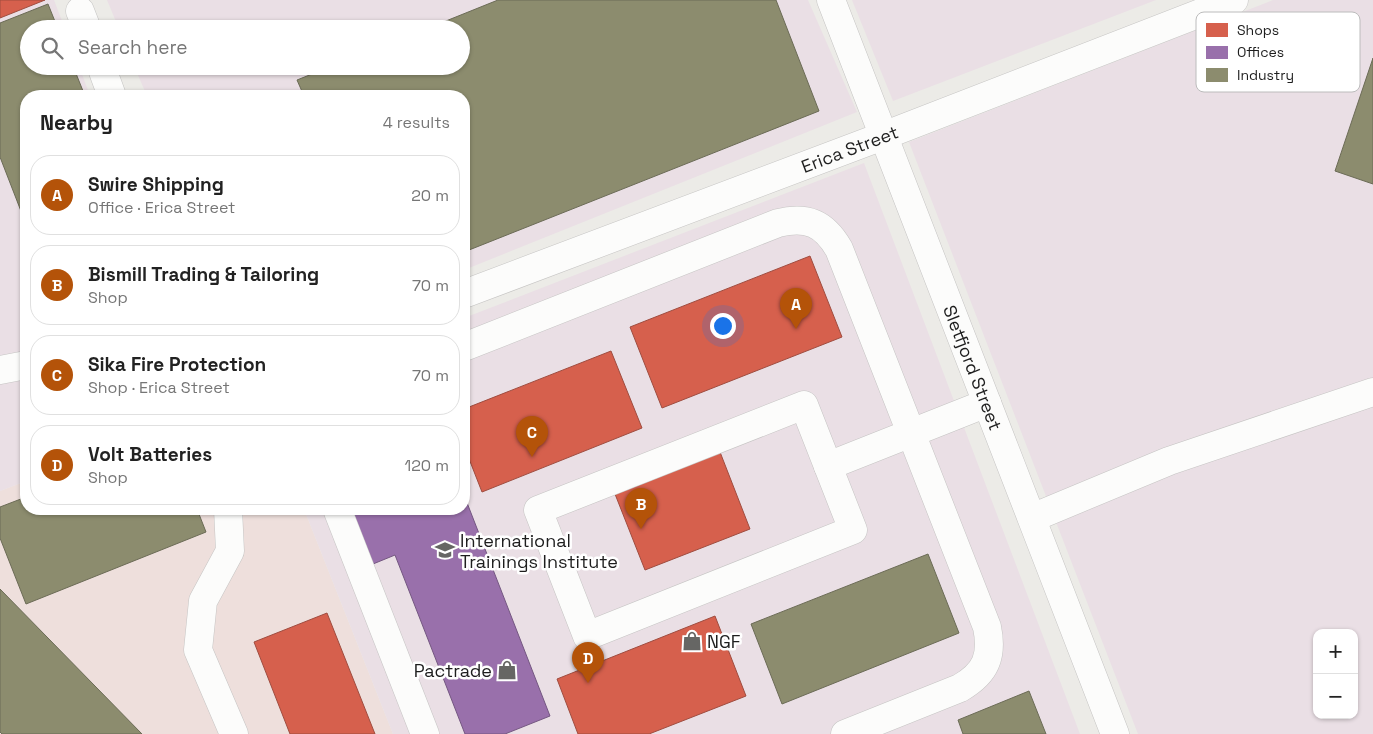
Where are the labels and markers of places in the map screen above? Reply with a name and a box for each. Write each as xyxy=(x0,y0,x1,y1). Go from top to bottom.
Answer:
pin: A xyxy=(780,288,812,329)
pin: C xyxy=(516,416,548,457)
pin: B xyxy=(625,488,657,529)
place label: International Trainings Institute xyxy=(460,529,618,573)
school or university icon: International Trainings Institute xyxy=(434,539,456,561)
shop icon: NGF xyxy=(681,630,703,652)
place label: NGF xyxy=(707,630,741,653)
pin: D xyxy=(572,642,604,683)
place label: Pactrade xyxy=(414,659,492,682)
shop icon: Pactrade xyxy=(496,659,518,681)

